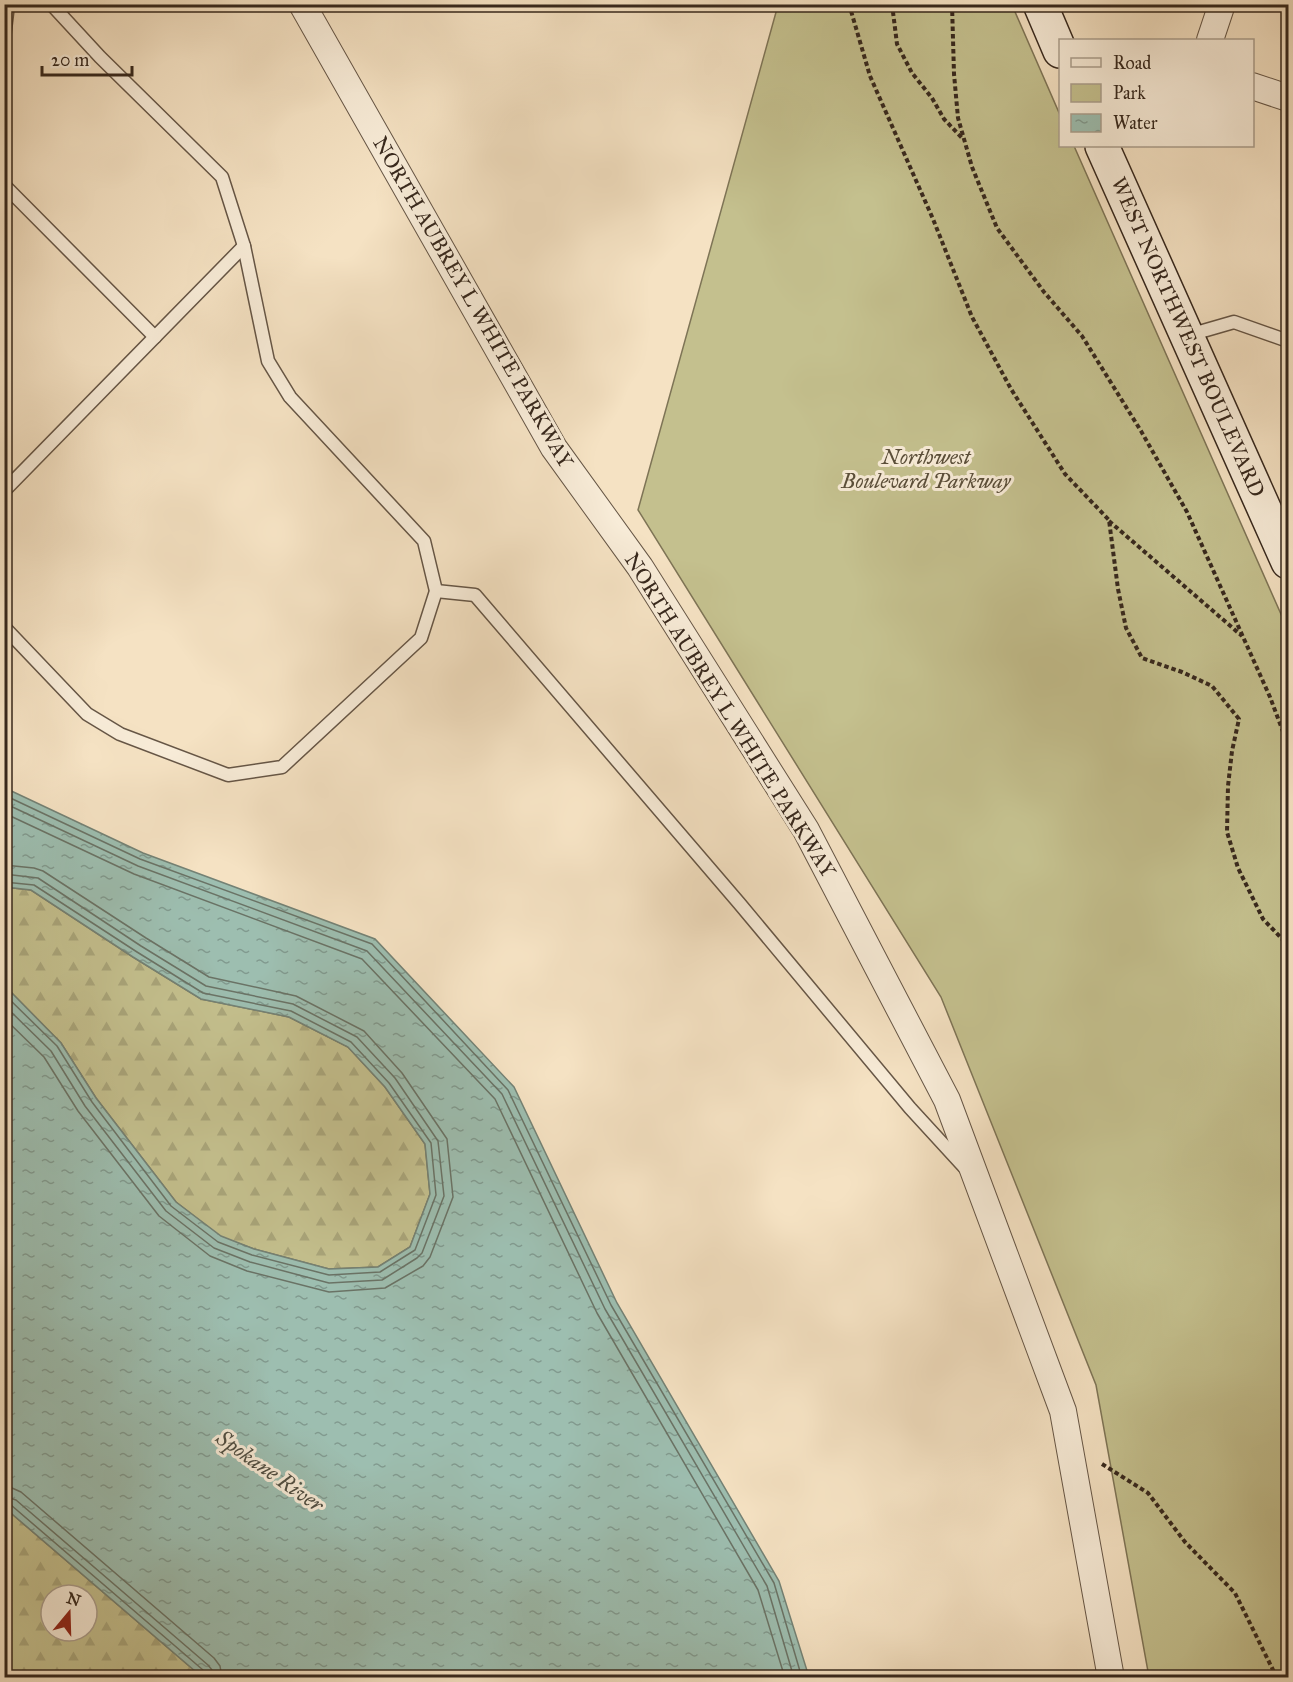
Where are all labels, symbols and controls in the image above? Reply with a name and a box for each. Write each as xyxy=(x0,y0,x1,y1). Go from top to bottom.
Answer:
scale bar xyxy=(42,39,132,77)
legend xyxy=(1059,39,1254,147)
text: 20 m xyxy=(51,49,89,71)
text: Road xyxy=(1113,52,1151,74)
text: Park xyxy=(1113,82,1146,104)
text: Water xyxy=(1113,112,1158,134)
street label: NORTH AUBREY L WHITE PARKWAY xyxy=(367,132,579,473)
street label: WEST NORTHWEST BOULEVARD xyxy=(1105,173,1271,501)
park label: Northwest Boulevard Parkway xyxy=(840,444,1012,494)
street label: NORTH AUBREY L WHITE PARKWAY xyxy=(619,548,842,883)
water label: Spokane River xyxy=(210,1424,330,1519)
north arrow xyxy=(39,1583,99,1643)
text: N xyxy=(64,1588,84,1611)

